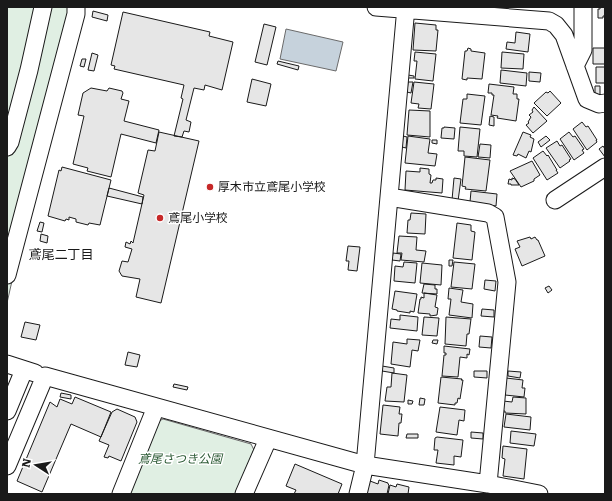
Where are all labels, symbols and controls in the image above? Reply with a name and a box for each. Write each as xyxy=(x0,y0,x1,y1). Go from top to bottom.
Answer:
place label: 厚木市立鳶尾小学校 xyxy=(218,177,326,195)
marker: 厚木市立鳶尾小学校 xyxy=(205,182,215,192)
place label: 鳶尾小学校 xyxy=(168,208,228,226)
marker: 鳶尾小学校 xyxy=(155,213,165,223)
district label: 鳶尾二丁目 xyxy=(28,244,94,263)
north arrow xyxy=(16,445,56,485)
park label: 鳶尾さつき公園 xyxy=(138,449,224,467)
text: N xyxy=(16,457,34,469)

